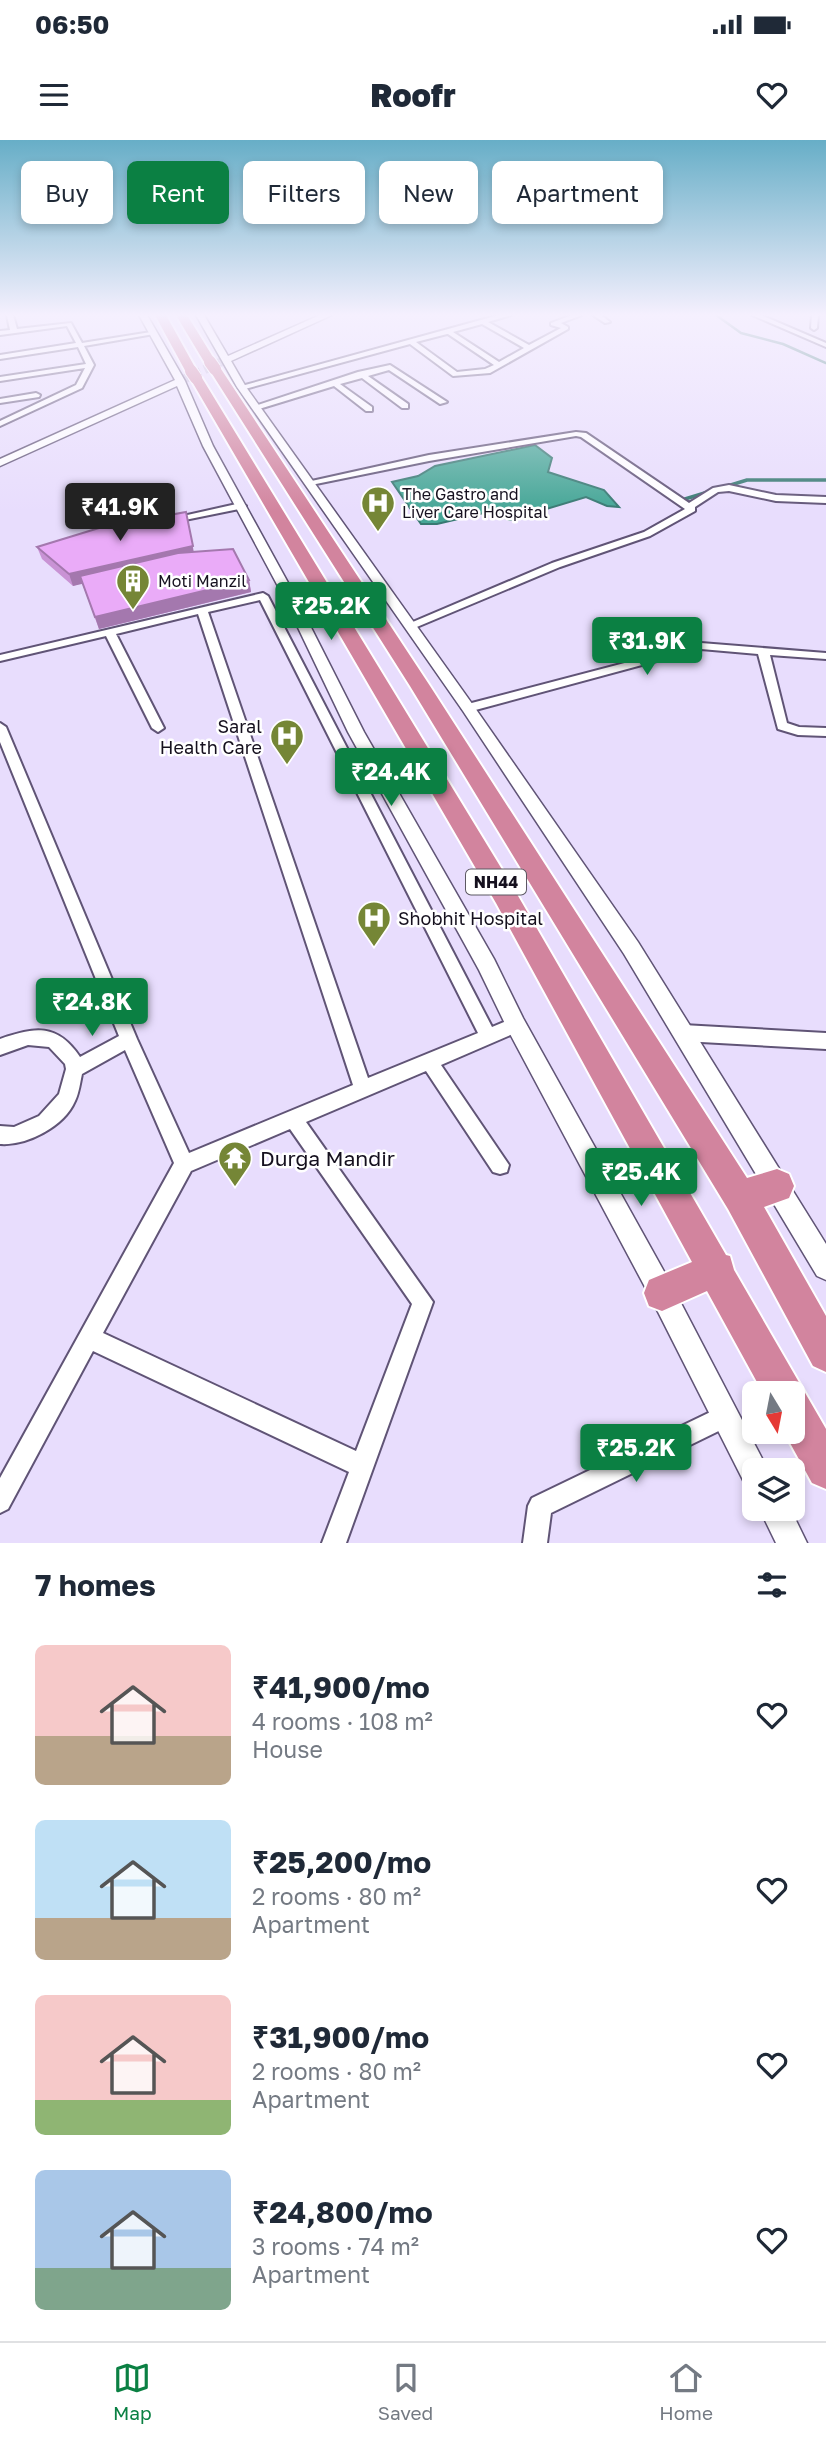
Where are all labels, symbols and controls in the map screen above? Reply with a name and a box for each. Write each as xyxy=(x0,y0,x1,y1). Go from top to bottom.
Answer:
text: 06:50 xyxy=(35,9,110,40)
icon: menu xyxy=(35,76,73,114)
text: Roofr xyxy=(370,76,456,114)
icon: heart xyxy=(753,76,791,114)
chip: Buy xyxy=(21,161,113,224)
chip: Rent xyxy=(127,161,229,224)
chip: Filters xyxy=(243,161,365,224)
chip: New xyxy=(379,161,478,224)
chip: Apartment xyxy=(492,161,663,224)
pin: ₹41.9K xyxy=(63,484,177,543)
hospital icon: The Gastro and Liver Care Hospital xyxy=(359,484,397,533)
place label: The Gastro and Liver Care Hospital xyxy=(402,484,548,522)
text: ₹41.9K xyxy=(81,492,159,520)
building icon: Moti Manzil xyxy=(114,562,152,611)
place label: Moti Manzil xyxy=(158,571,246,591)
pin: ₹25.2K xyxy=(274,582,388,642)
text: ₹25.2K xyxy=(291,591,371,619)
pin: ₹31.9K xyxy=(590,617,704,677)
text: ₹31.9K xyxy=(608,626,686,654)
place label: Saral Health Care xyxy=(160,715,262,758)
hospital icon: Saral Health Care xyxy=(268,717,306,766)
pin: ₹24.4K xyxy=(334,748,448,808)
text: ₹24.4K xyxy=(351,757,431,785)
road number: NH44 xyxy=(466,870,526,894)
hospital icon: Shobhit Hospital xyxy=(355,899,393,948)
place label: Shobhit Hospital xyxy=(398,907,543,929)
pin: ₹24.8K xyxy=(35,978,149,1038)
text: ₹24.8K xyxy=(52,987,132,1015)
temple icon: Durga Mandir xyxy=(216,1139,254,1188)
place label: Durga Mandir xyxy=(260,1145,395,1171)
pin: ₹25.4K xyxy=(584,1149,698,1208)
text: ₹25.4K xyxy=(601,1157,681,1185)
north arrow xyxy=(742,1381,805,1444)
map controls xyxy=(742,1381,805,1521)
pin: ₹25.2K xyxy=(579,1424,693,1484)
text: ₹25.2K xyxy=(596,1433,676,1461)
button: layers xyxy=(742,1458,805,1521)
icon: filters xyxy=(753,1566,791,1604)
text: 7 homes xyxy=(35,1567,156,1603)
text: ₹41,900/mo xyxy=(252,1669,430,1705)
icon: home xyxy=(91,1673,175,1757)
icon: heart xyxy=(753,1696,791,1734)
text: 4 rooms · 108 m² xyxy=(252,1707,433,1735)
text: House xyxy=(252,1735,323,1763)
text: ₹25,200/mo xyxy=(252,1844,431,1880)
icon: home xyxy=(91,1848,175,1932)
icon: heart xyxy=(753,1871,791,1909)
text: 2 rooms · 80 m² xyxy=(252,1882,421,1910)
text: Apartment xyxy=(252,1910,370,1938)
text: ₹31,900/mo xyxy=(252,2019,429,2055)
icon: home xyxy=(91,2023,175,2107)
icon: heart xyxy=(753,2046,791,2084)
text: 2 rooms · 80 m² xyxy=(252,2057,421,2085)
text: Apartment xyxy=(252,2085,370,2113)
text: ₹24,800/mo xyxy=(252,2194,433,2230)
icon: home xyxy=(91,2198,175,2282)
icon: heart xyxy=(753,2221,791,2259)
text: 3 rooms · 74 m² xyxy=(252,2232,419,2260)
text: Apartment xyxy=(252,2260,370,2288)
tab: Map xyxy=(113,2359,152,2424)
tab: Saved xyxy=(378,2359,433,2424)
tab: Home xyxy=(659,2359,713,2424)

